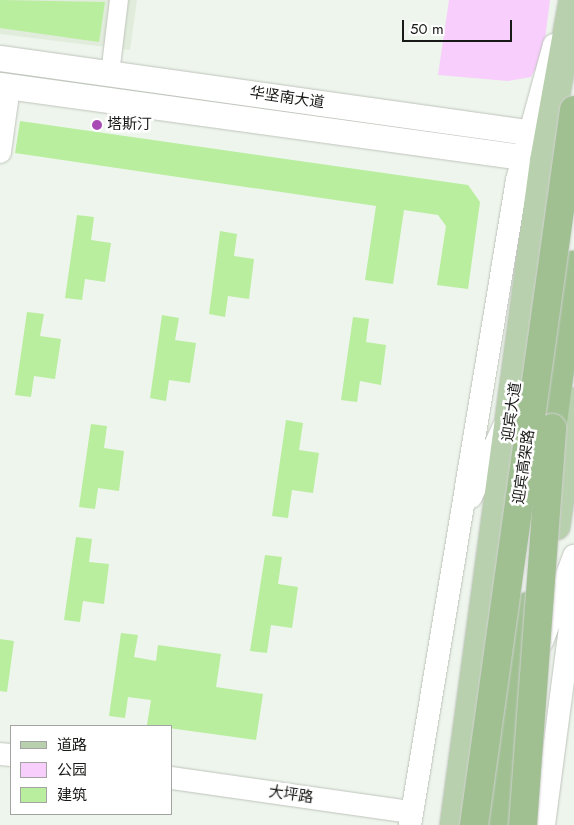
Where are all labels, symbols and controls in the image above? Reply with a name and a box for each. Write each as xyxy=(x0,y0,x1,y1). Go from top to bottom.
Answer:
scale bar xyxy=(404,10,514,42)
text: 50 m xyxy=(410,18,444,40)
street label: 华坚南大道 xyxy=(249,84,325,112)
place label: 塔斯汀 xyxy=(107,116,152,134)
marker: 塔斯汀 xyxy=(91,119,103,131)
street label: 迎宾大道 xyxy=(499,381,525,443)
street label: 迎宾高架路 xyxy=(510,429,538,505)
legend xyxy=(10,725,172,815)
text: 道路 xyxy=(57,734,87,756)
text: 公园 xyxy=(57,759,87,781)
street label: 大坪路 xyxy=(267,783,315,807)
text: 建筑 xyxy=(57,784,87,806)

